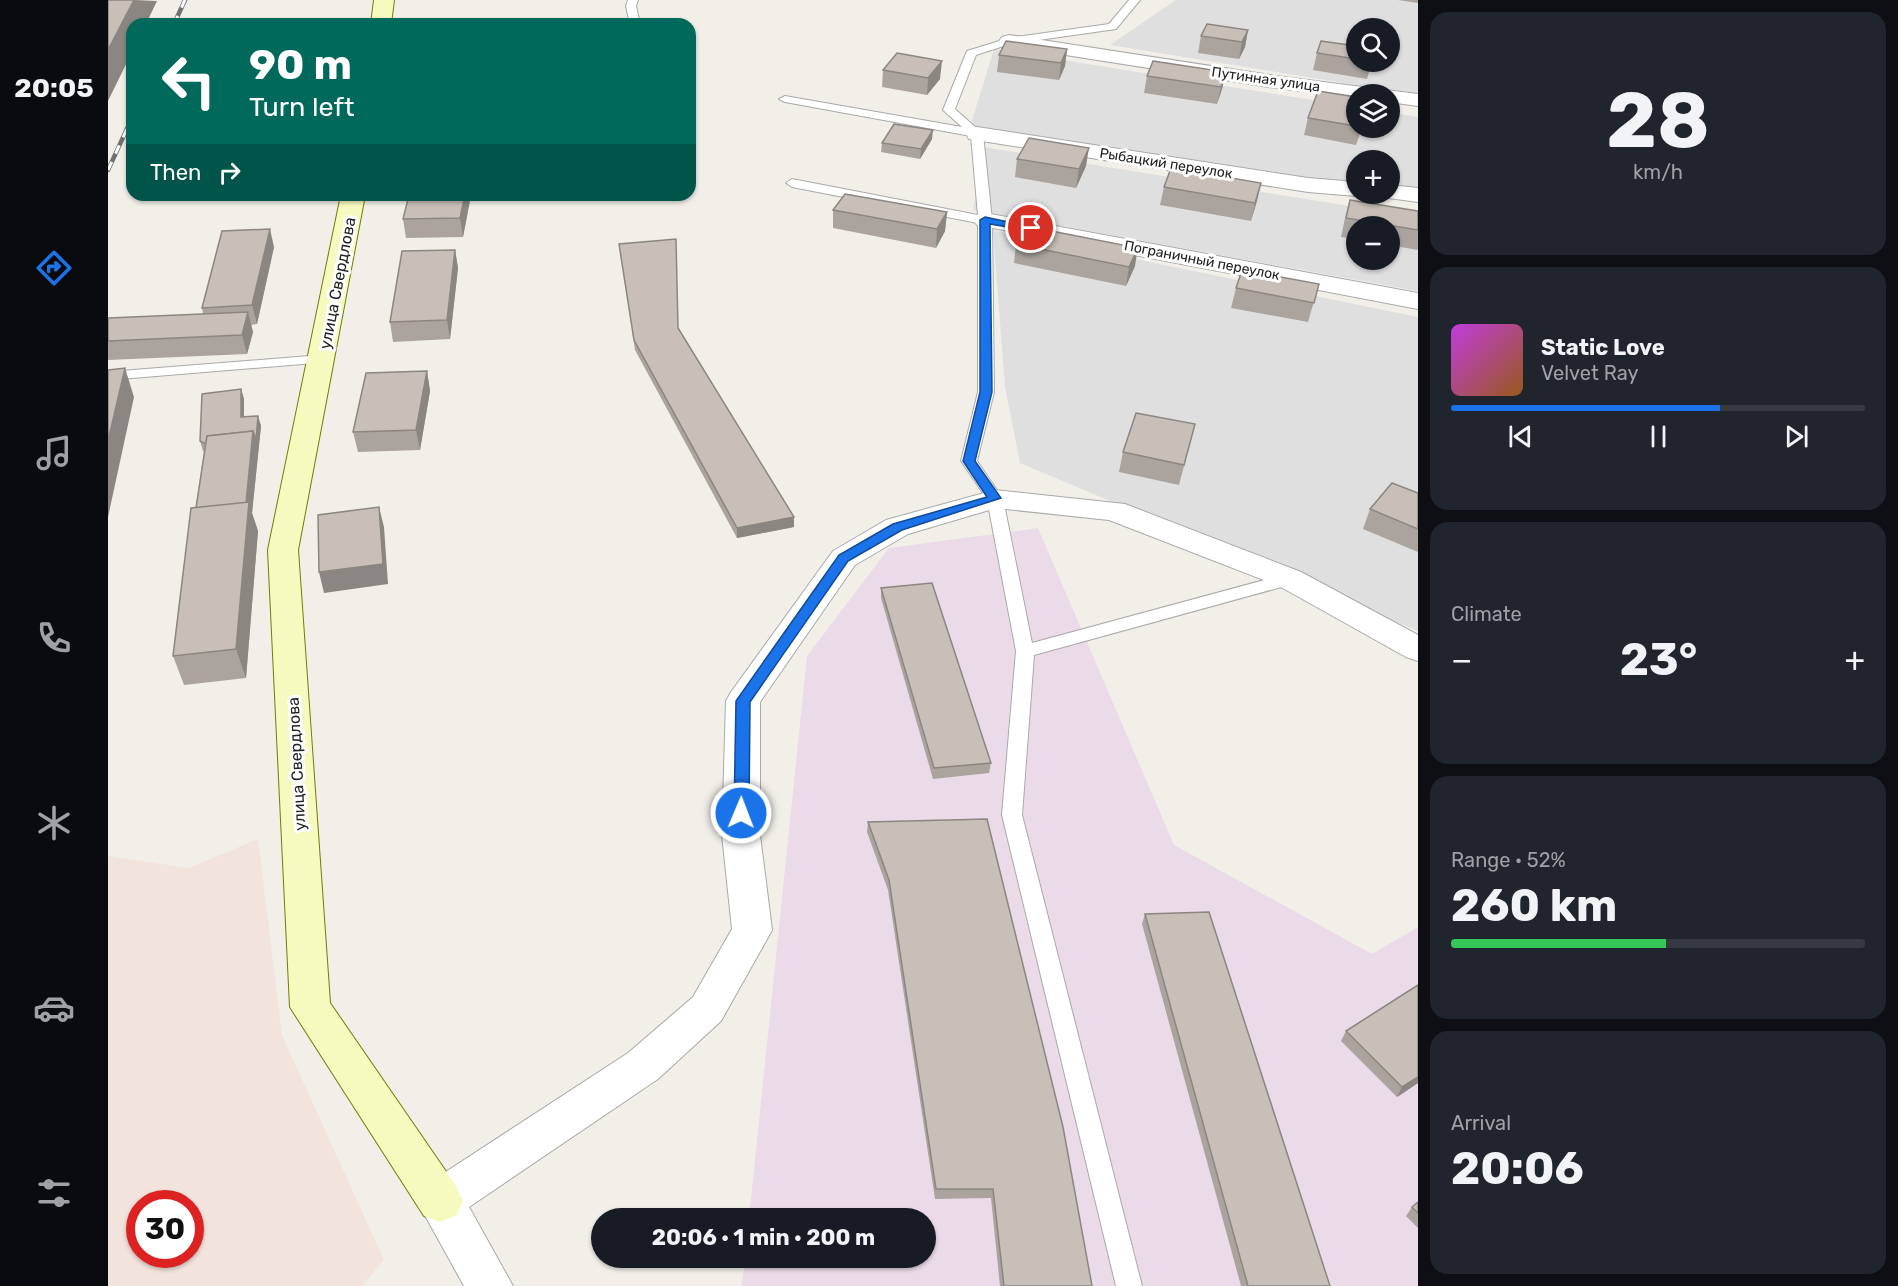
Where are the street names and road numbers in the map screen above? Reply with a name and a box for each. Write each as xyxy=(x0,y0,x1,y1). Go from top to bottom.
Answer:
street label: Путинная улица xyxy=(1211,63,1321,96)
street label: Рыбацкий переулок xyxy=(1098,145,1234,182)
street label: улица Свердлова xyxy=(315,216,360,351)
street label: Пограничный переулок xyxy=(1123,237,1282,284)
street label: улица Свердлова xyxy=(284,697,309,831)

